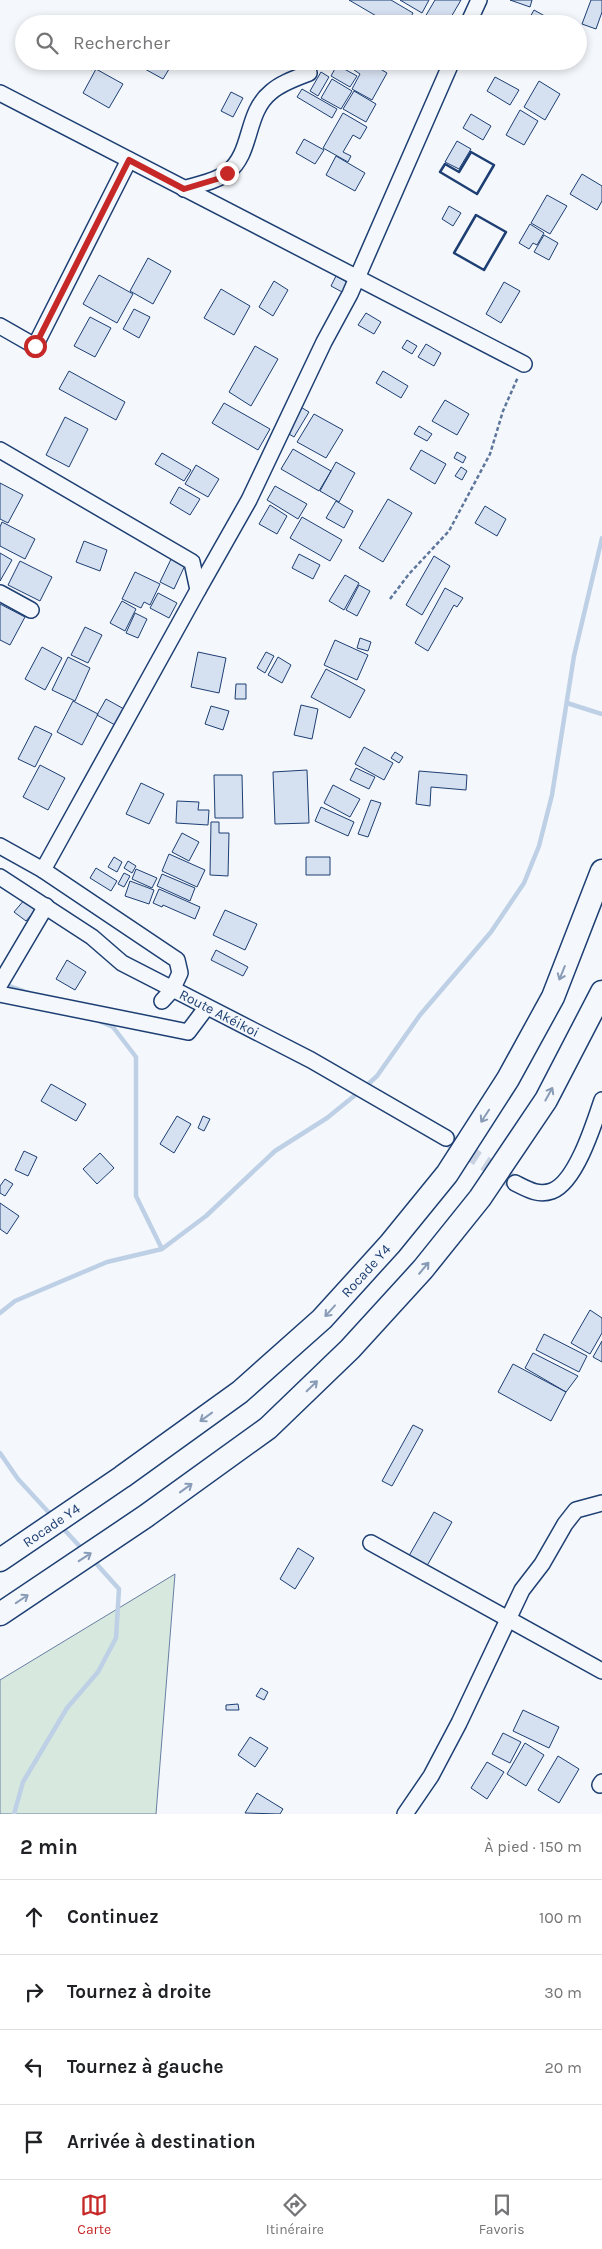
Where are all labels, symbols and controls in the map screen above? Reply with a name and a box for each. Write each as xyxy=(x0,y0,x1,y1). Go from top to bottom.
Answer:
search box xyxy=(15,15,587,70)
icon: search xyxy=(33,29,61,57)
text: Rechercher xyxy=(73,32,170,54)
route end xyxy=(216,162,239,185)
route start xyxy=(24,335,47,358)
one-way arrow xyxy=(557,965,567,980)
street label: Route Akéikoi xyxy=(177,985,262,1041)
one-way arrow xyxy=(544,1086,554,1101)
one-way arrow xyxy=(479,1108,489,1122)
street label: Rocade Y4 xyxy=(338,1241,394,1301)
one-way arrow xyxy=(418,1262,429,1275)
one-way arrow xyxy=(324,1305,335,1318)
one-way arrow xyxy=(305,1380,318,1392)
one-way arrow xyxy=(199,1412,213,1422)
one-way arrow xyxy=(179,1483,193,1493)
street label: Rocade Y4 xyxy=(19,1500,83,1551)
one-way arrow xyxy=(78,1552,92,1562)
one-way arrow xyxy=(15,1594,29,1604)
text: 2 min xyxy=(20,1835,78,1859)
text: À pied · 150 m xyxy=(484,1837,582,1856)
icon: ahead xyxy=(20,1903,48,1931)
text: Continuez xyxy=(67,1906,159,1928)
text: 100 m xyxy=(539,1908,582,1927)
icon: right xyxy=(20,1978,48,2006)
text: Tournez à droite xyxy=(67,1981,211,2003)
text: 30 m xyxy=(544,1983,582,2002)
icon: left xyxy=(20,2053,48,2081)
text: Tournez à gauche xyxy=(67,2056,224,2078)
text: 20 m xyxy=(544,2058,582,2077)
icon: arrive xyxy=(20,2128,48,2156)
text: Arrivée à destination xyxy=(67,2131,256,2153)
tab: Carte xyxy=(77,2191,111,2238)
tab: Itinéraire xyxy=(266,2191,324,2238)
tab: Favoris xyxy=(479,2191,525,2238)

